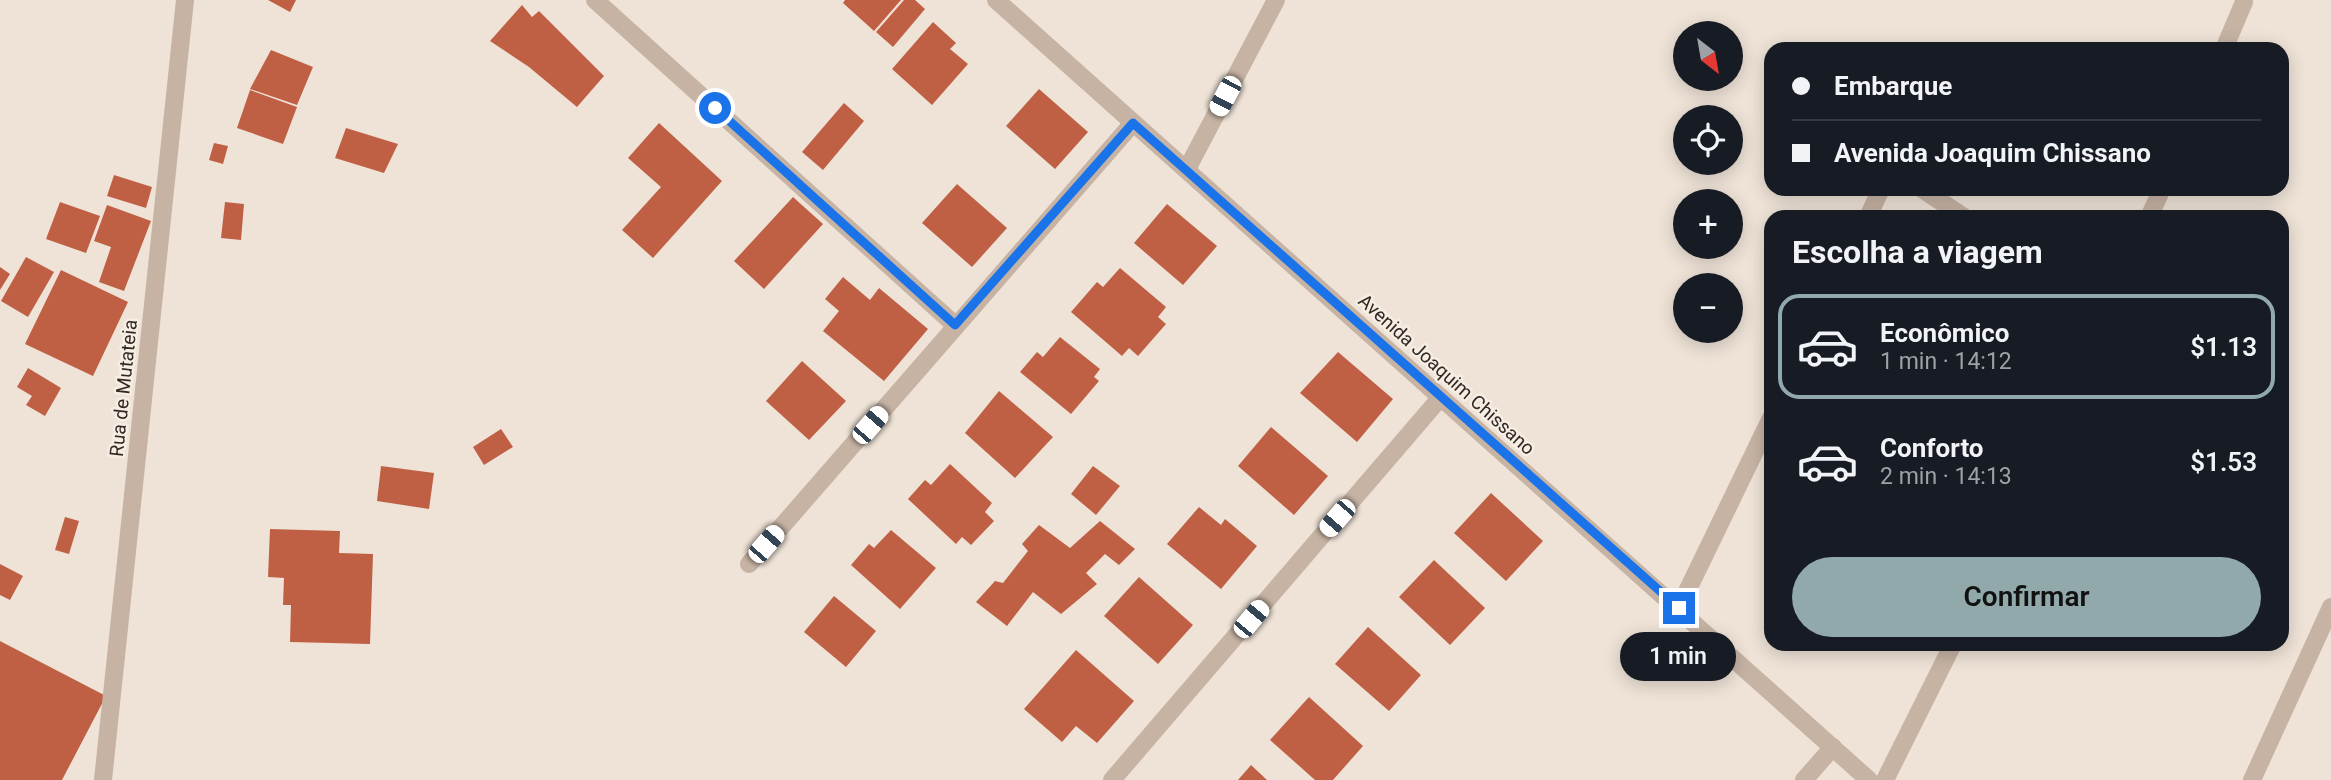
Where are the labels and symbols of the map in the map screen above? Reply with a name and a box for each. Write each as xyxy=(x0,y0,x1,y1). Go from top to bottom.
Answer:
north arrow xyxy=(1673,21,1743,91)
car xyxy=(1206,73,1245,119)
route start xyxy=(699,92,731,124)
street label: Avenida Joaquim Chissano xyxy=(1354,289,1540,460)
street label: Rua de Mutateia xyxy=(105,318,142,458)
car xyxy=(849,402,892,448)
car xyxy=(1316,495,1359,541)
car xyxy=(745,521,788,567)
route end xyxy=(1663,592,1695,624)
car xyxy=(1230,596,1273,642)
callout: 1 min xyxy=(1621,632,1737,682)

